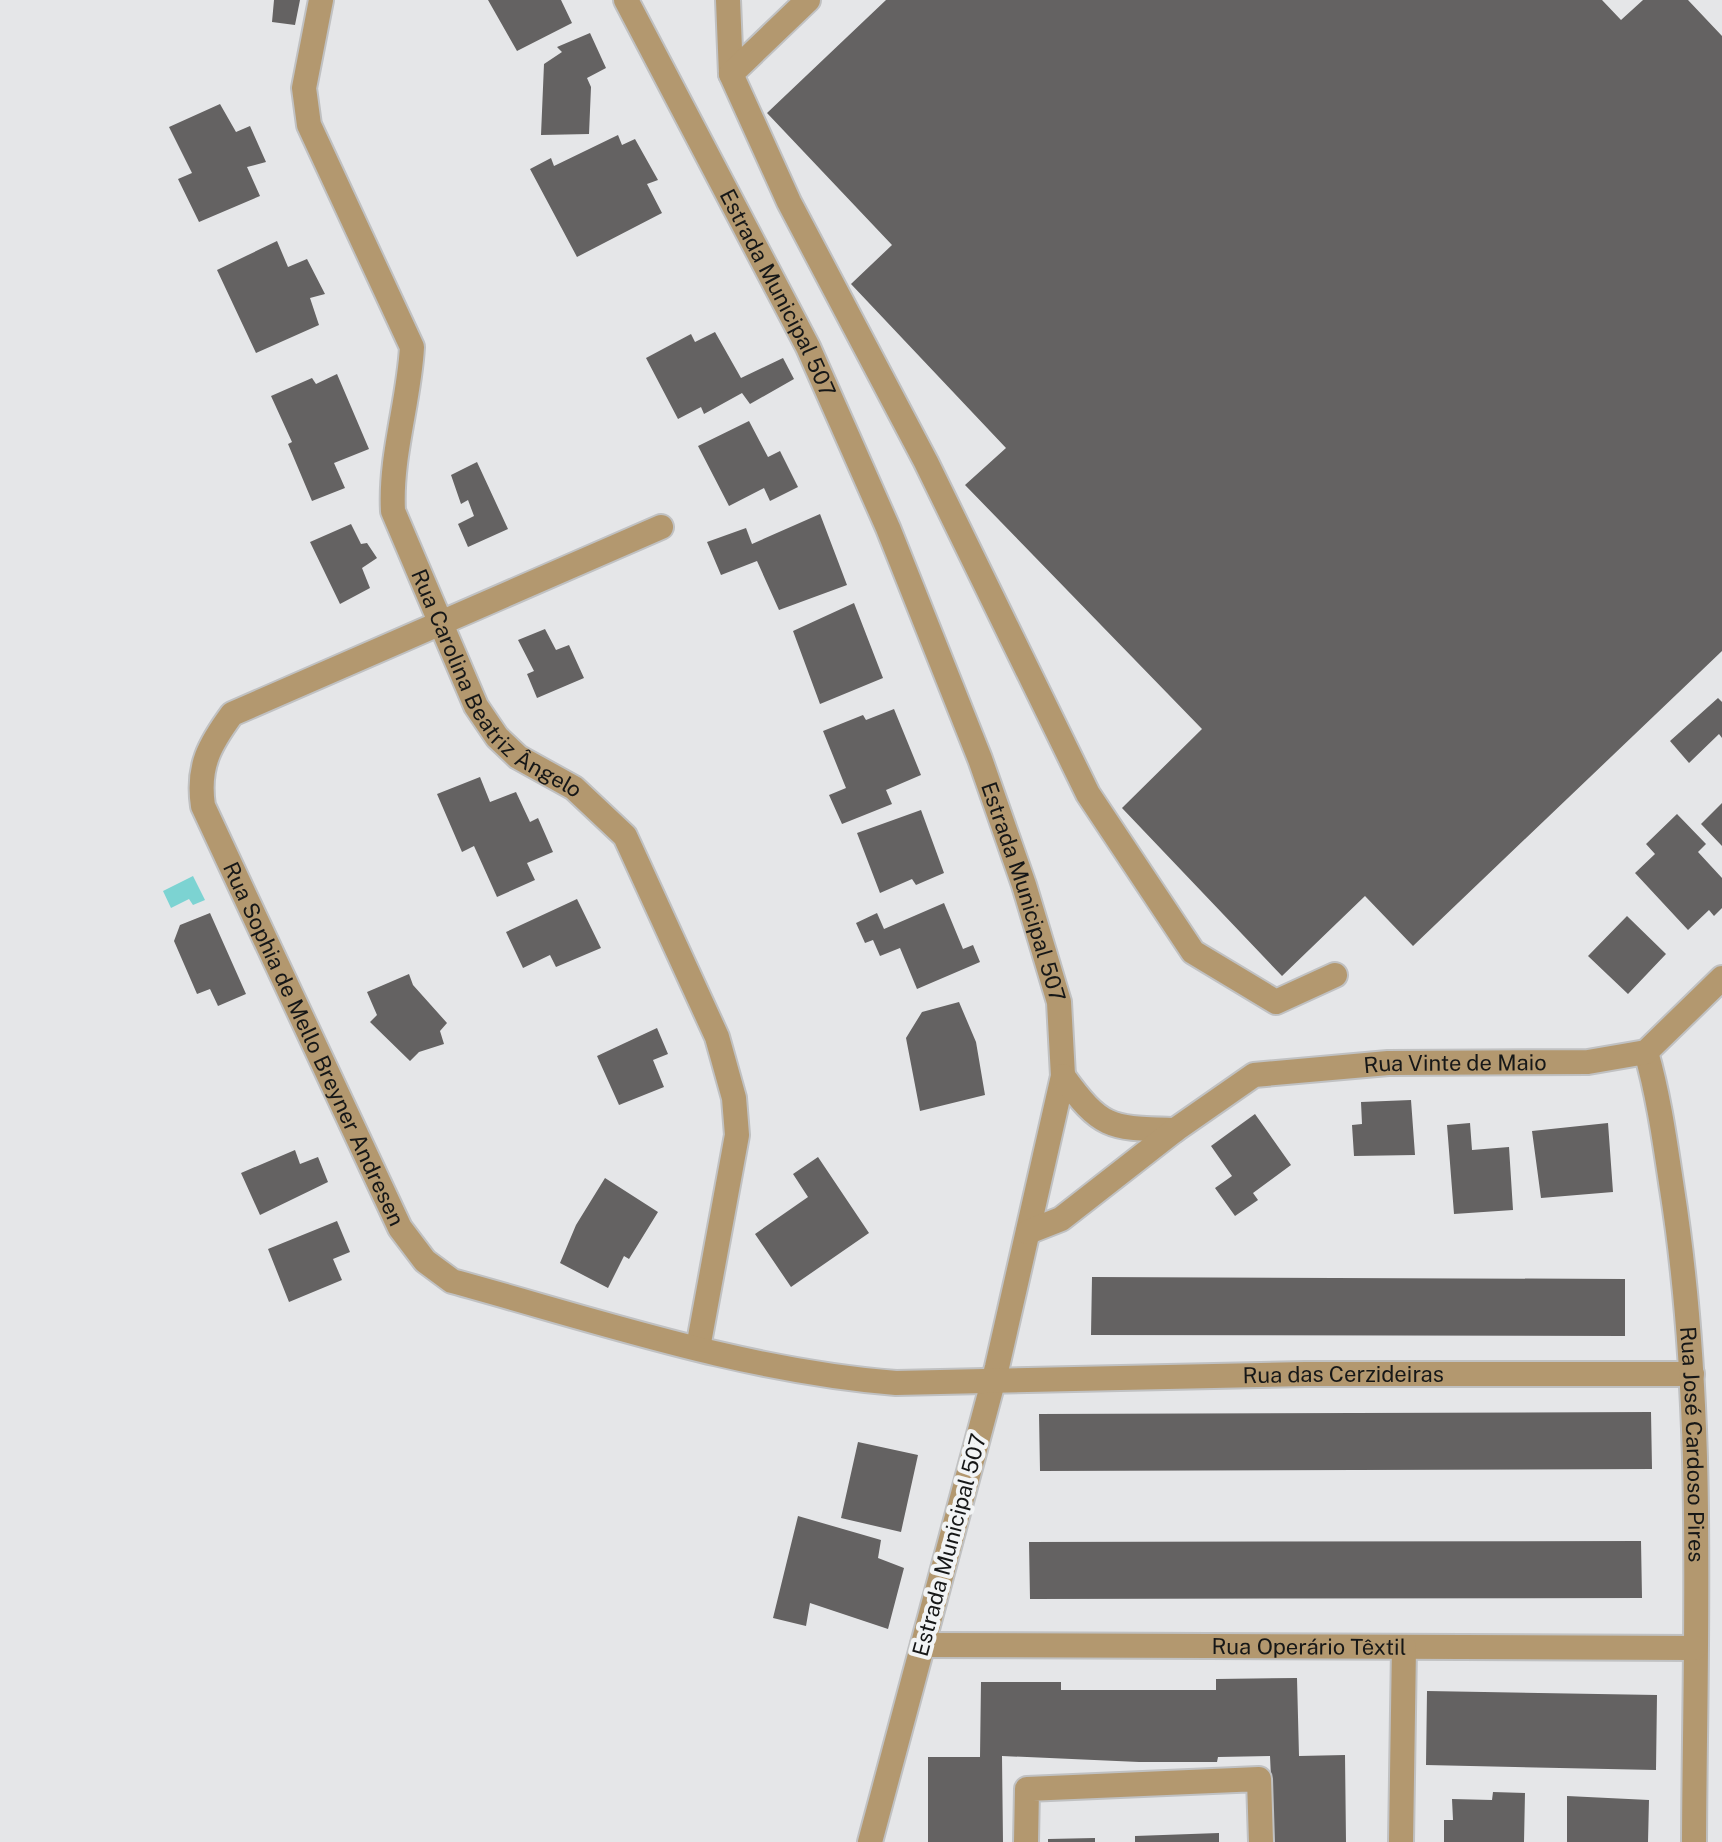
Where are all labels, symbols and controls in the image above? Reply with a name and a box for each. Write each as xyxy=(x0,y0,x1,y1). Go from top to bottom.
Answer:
street label: Estrada Municipal 507 xyxy=(714,185,841,401)
street label: Rua Carolina Beatriz Ângelo xyxy=(406,565,588,802)
street label: Estrada Municipal 507 xyxy=(976,778,1071,1005)
street label: Rua Sophia de Mello Breyner Andresen xyxy=(218,858,410,1230)
street label: Rua Vinte de Maio xyxy=(1362,1049,1547,1078)
street label: Rua José Cardoso Pires xyxy=(1675,1325,1709,1562)
street label: Rua das Cerzideiras xyxy=(1242,1361,1444,1388)
street label: Estrada Municipal 507 xyxy=(907,1431,991,1659)
street label: Rua Operário Têxtil xyxy=(1212,1633,1406,1660)

